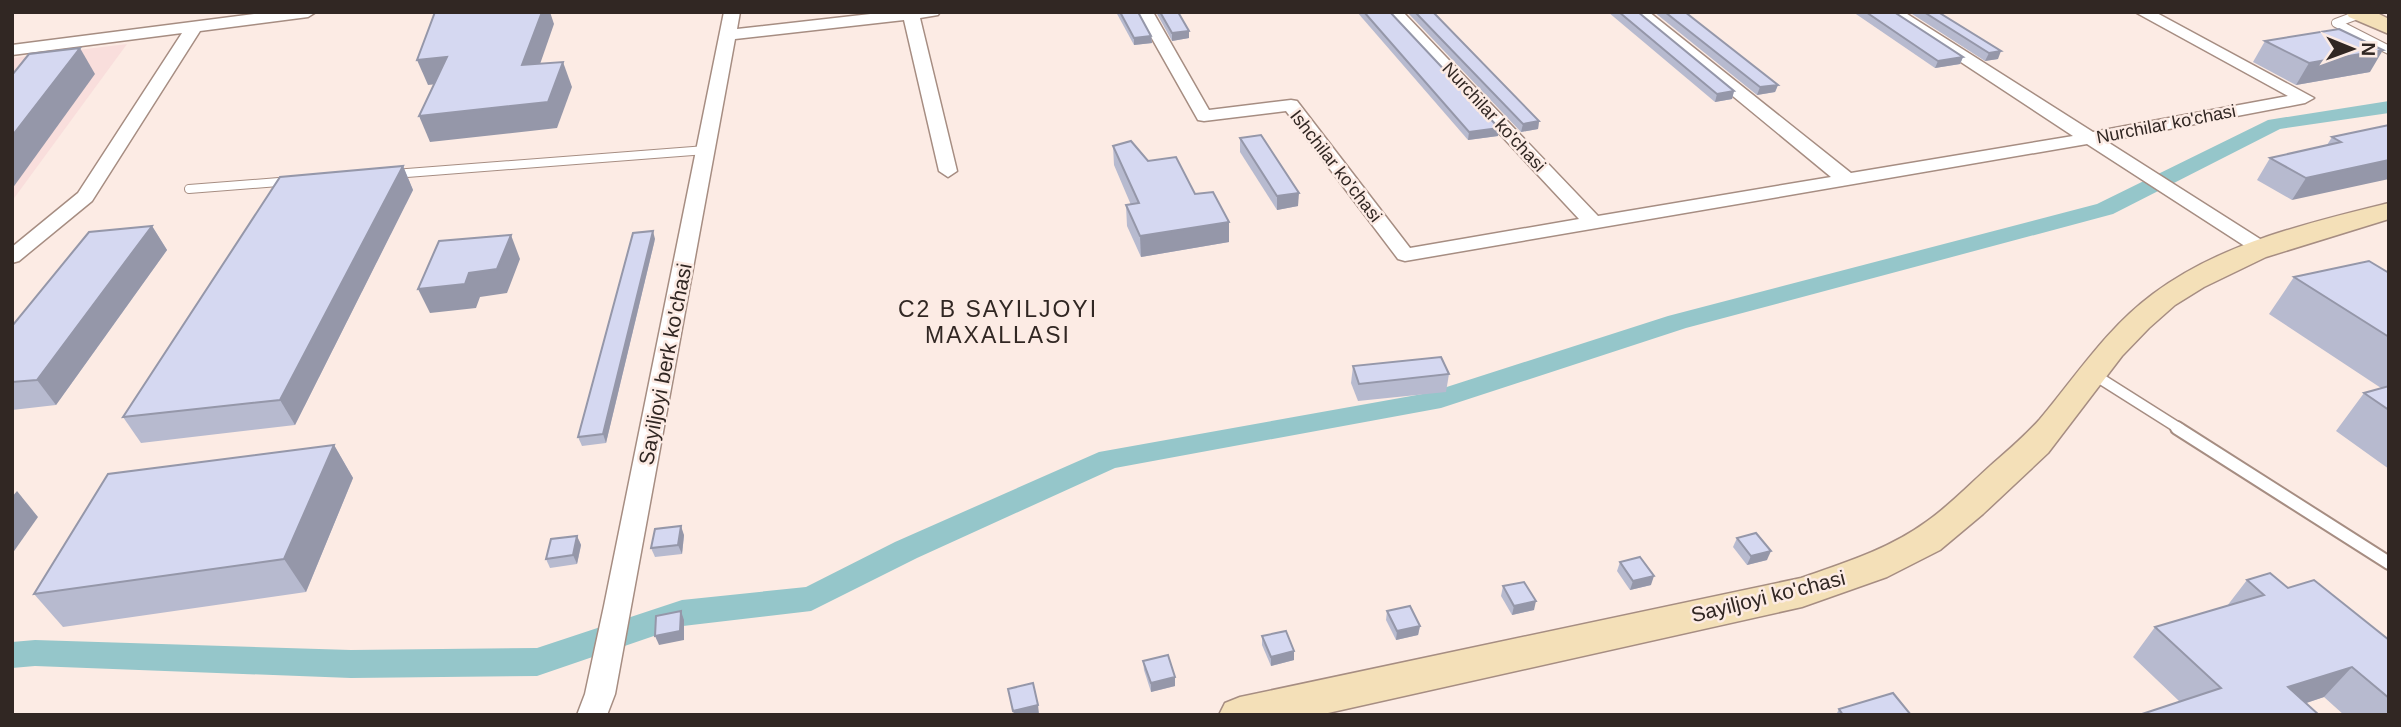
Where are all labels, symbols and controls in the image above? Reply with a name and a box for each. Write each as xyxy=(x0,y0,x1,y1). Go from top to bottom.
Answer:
north arrow xyxy=(2317,14,2387,84)
text: N xyxy=(2358,42,2379,56)
street label: Nurchilar ko'chasi xyxy=(1438,58,1550,176)
street label: Nurchilar ko'chasi xyxy=(2095,101,2237,147)
street label: Ishchilar ko'chasi xyxy=(1286,106,1386,226)
street label: Sayiljoyi berk ko'chasi xyxy=(634,261,696,467)
district label: C2 B SAYILJOYI MAXALLASI xyxy=(898,296,1098,348)
street label: Sayiljoyi ko'chasi xyxy=(1689,566,1847,626)

